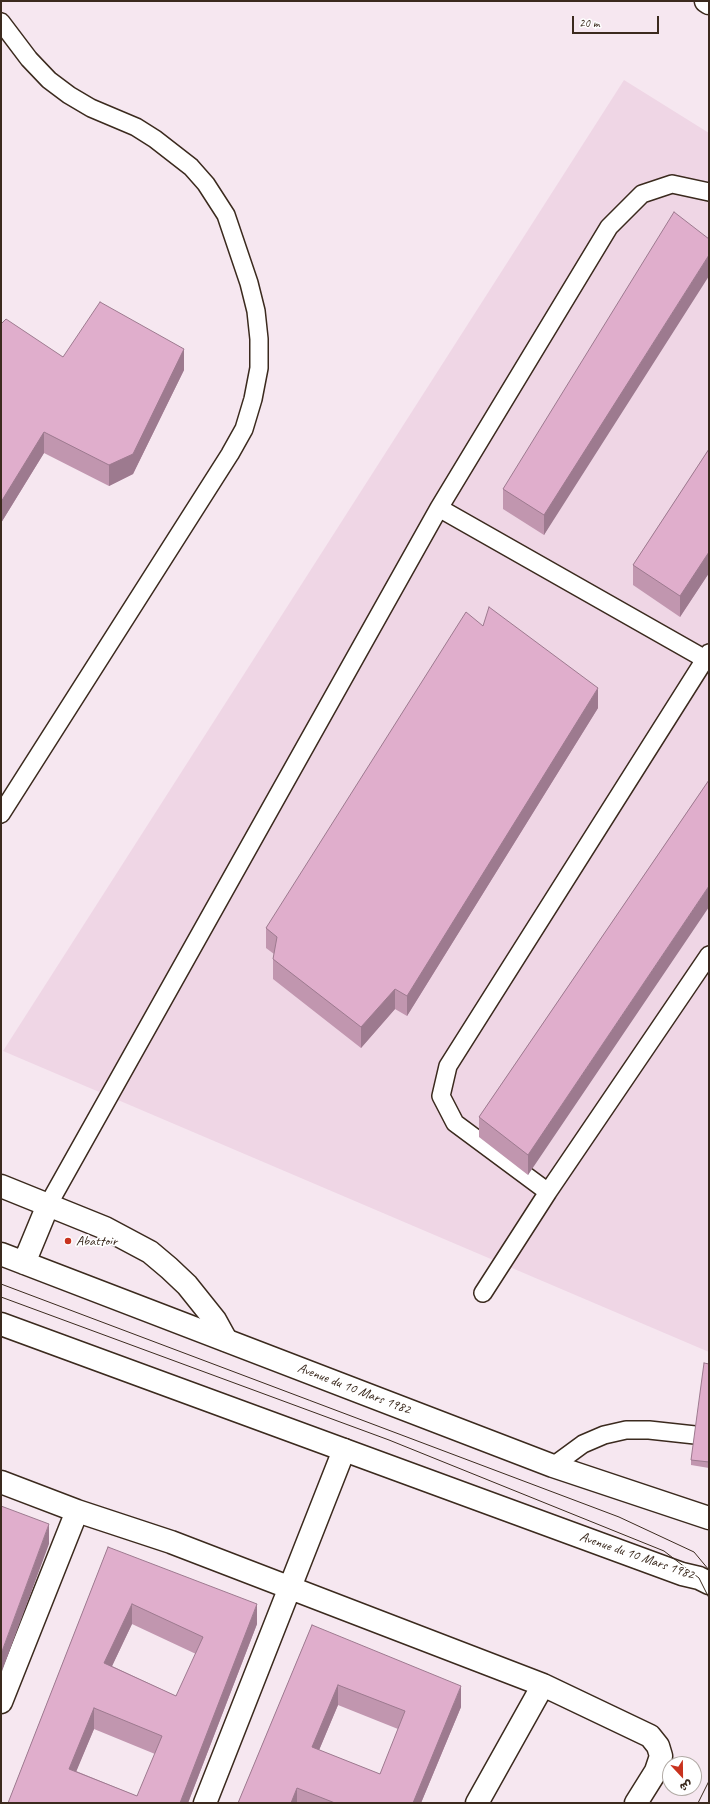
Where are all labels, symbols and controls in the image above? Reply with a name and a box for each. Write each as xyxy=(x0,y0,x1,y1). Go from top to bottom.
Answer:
scale bar xyxy=(574,8,661,34)
text: 20 m xyxy=(579,15,599,31)
place label: Abattoir xyxy=(76,1233,117,1249)
marker: Abattoir xyxy=(63,1236,73,1246)
street label: Avenue du 10 Mars 1982 xyxy=(295,1360,413,1418)
street label: Avenue du 10 Mars 1982 xyxy=(577,1529,697,1583)
north arrow xyxy=(662,1756,702,1796)
text: ش xyxy=(678,1777,694,1795)

